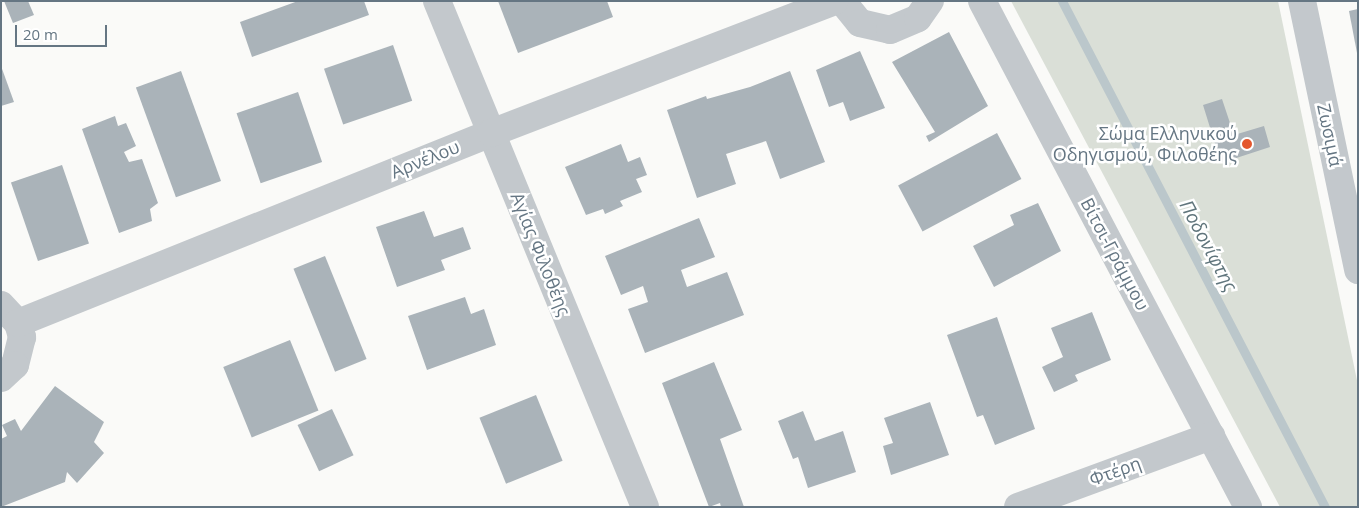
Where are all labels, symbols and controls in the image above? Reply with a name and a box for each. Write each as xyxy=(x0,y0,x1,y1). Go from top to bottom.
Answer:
scale bar xyxy=(18,15,110,47)
text: 20 m xyxy=(23,24,58,44)
street label: Ζωσιμά xyxy=(1313,102,1347,168)
place label: Σώμα Ελληνικού Οδηγισμού, Φιλοθέης xyxy=(1053,123,1237,166)
street label: Αρνέλου xyxy=(388,136,462,182)
marker: Σώμα Ελληνικού Οδηγισμού, Φιλοθέης xyxy=(1241,138,1253,150)
street label: Αγίας Φιλοθέης xyxy=(506,189,576,319)
street label: Βίτσι-Γράμμου xyxy=(1076,194,1154,314)
water label: Ποδονίφτης xyxy=(1174,196,1242,296)
street label: Φτέρη xyxy=(1086,452,1144,490)

